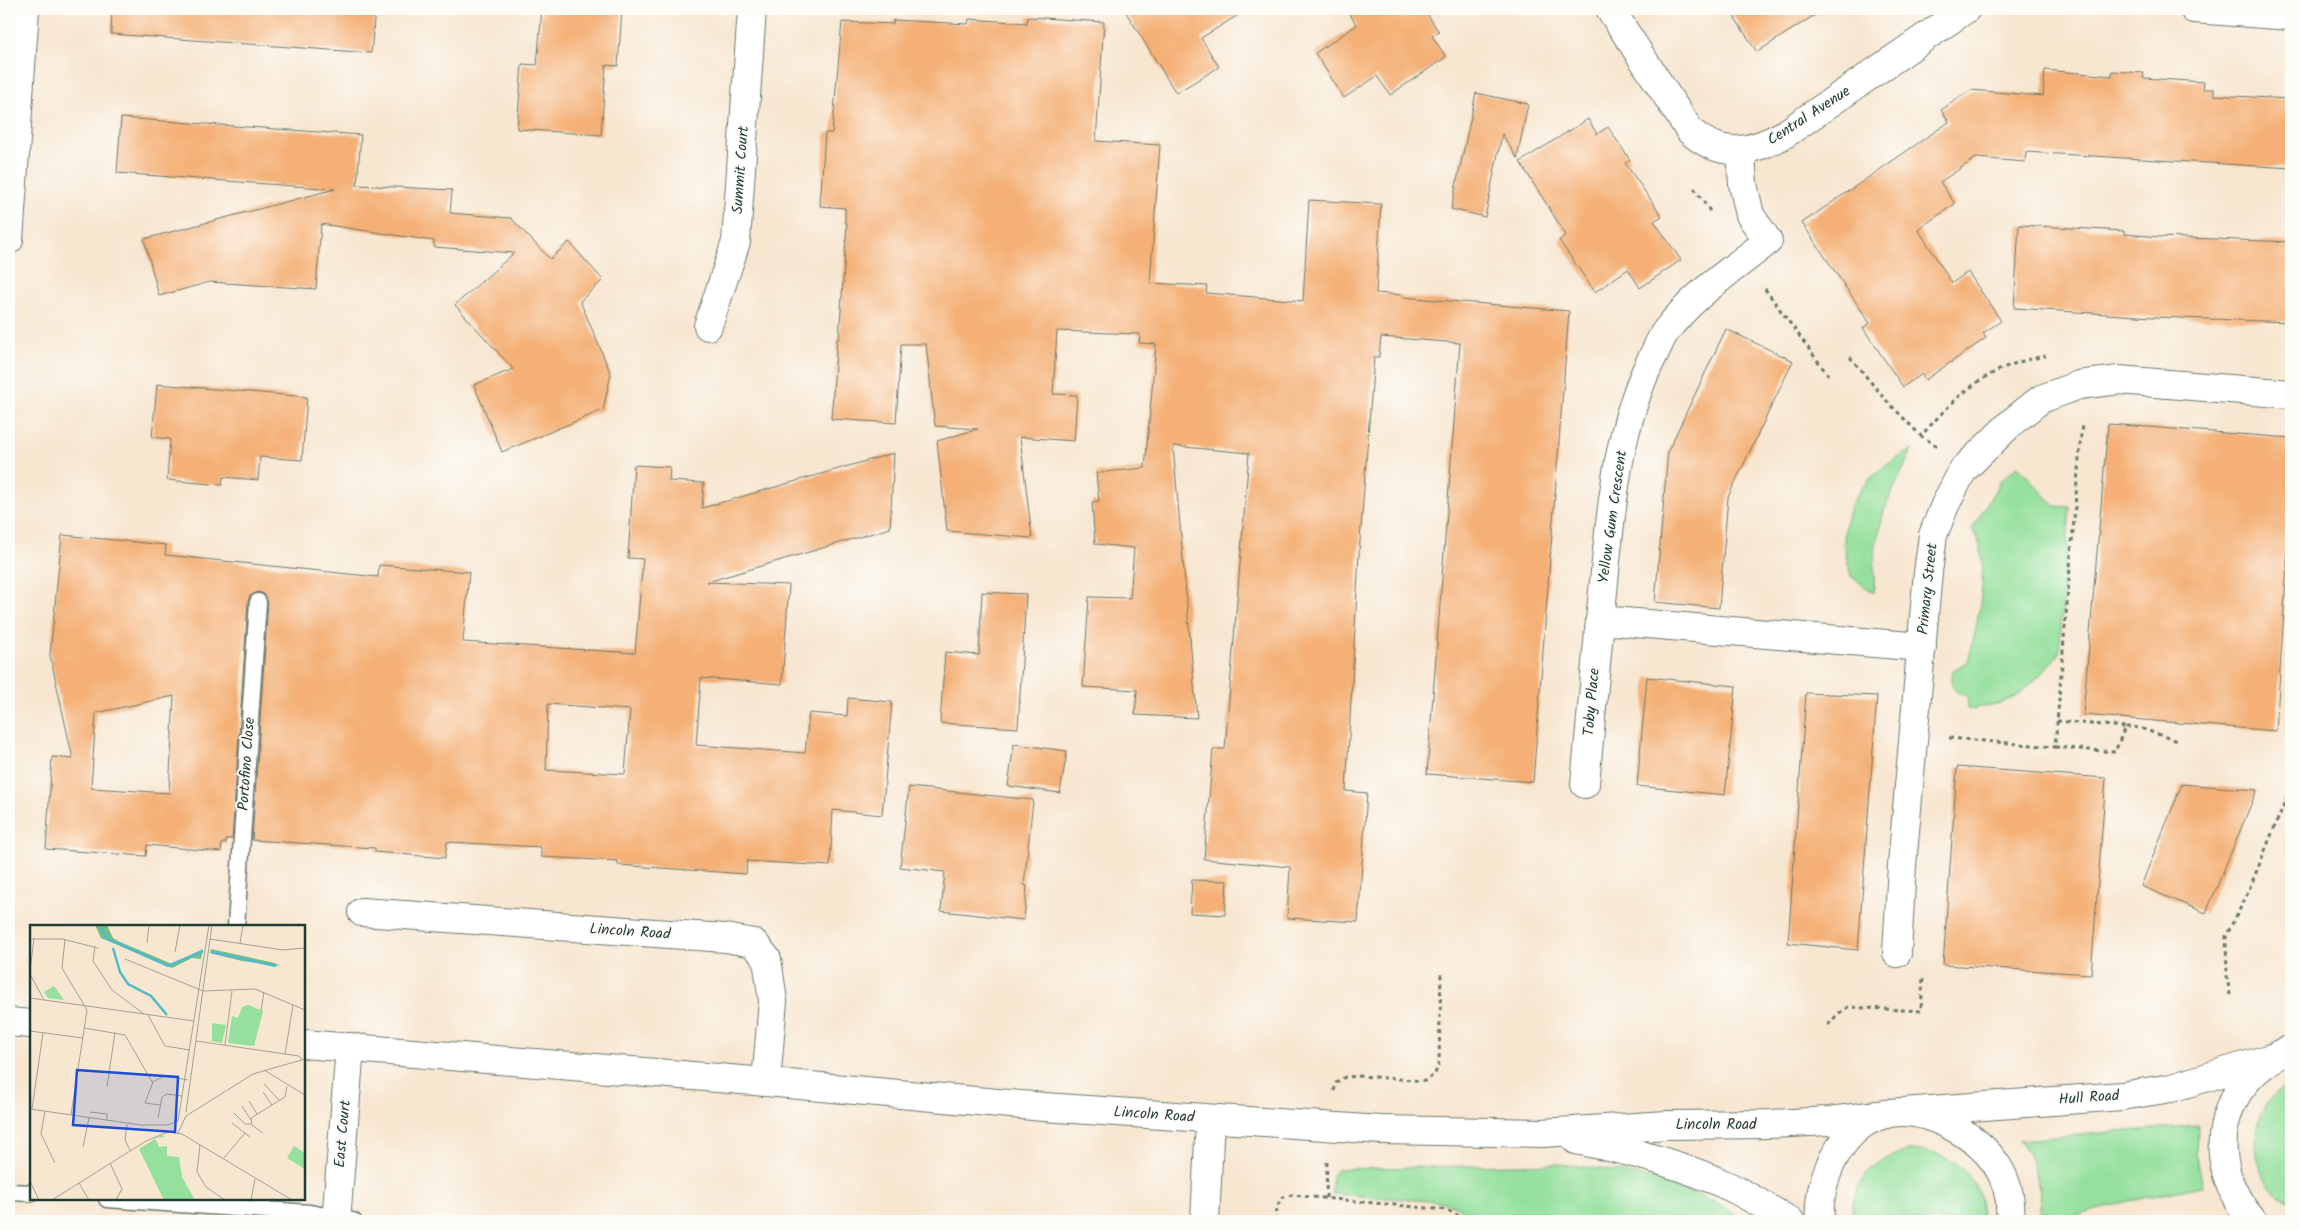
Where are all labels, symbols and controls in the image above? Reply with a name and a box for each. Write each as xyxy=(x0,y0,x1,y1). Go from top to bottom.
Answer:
street label: Central Avenue xyxy=(1762,80,1856,152)
street label: Summit Court xyxy=(726,125,756,215)
street label: Yellow Gum Crescent xyxy=(1592,449,1634,585)
street label: Primary Street xyxy=(1911,542,1945,636)
street label: Toby Place xyxy=(1577,667,1607,737)
street label: Portofino Close xyxy=(232,716,262,812)
street label: Lincoln Road xyxy=(589,917,672,947)
inset map xyxy=(30,925,305,1200)
street label: Hull Road xyxy=(2058,1084,2121,1112)
street label: East Court xyxy=(328,1099,358,1169)
street label: Lincoln Road xyxy=(1113,1100,1196,1130)
street label: Lincoln Road xyxy=(1676,1113,1757,1137)

